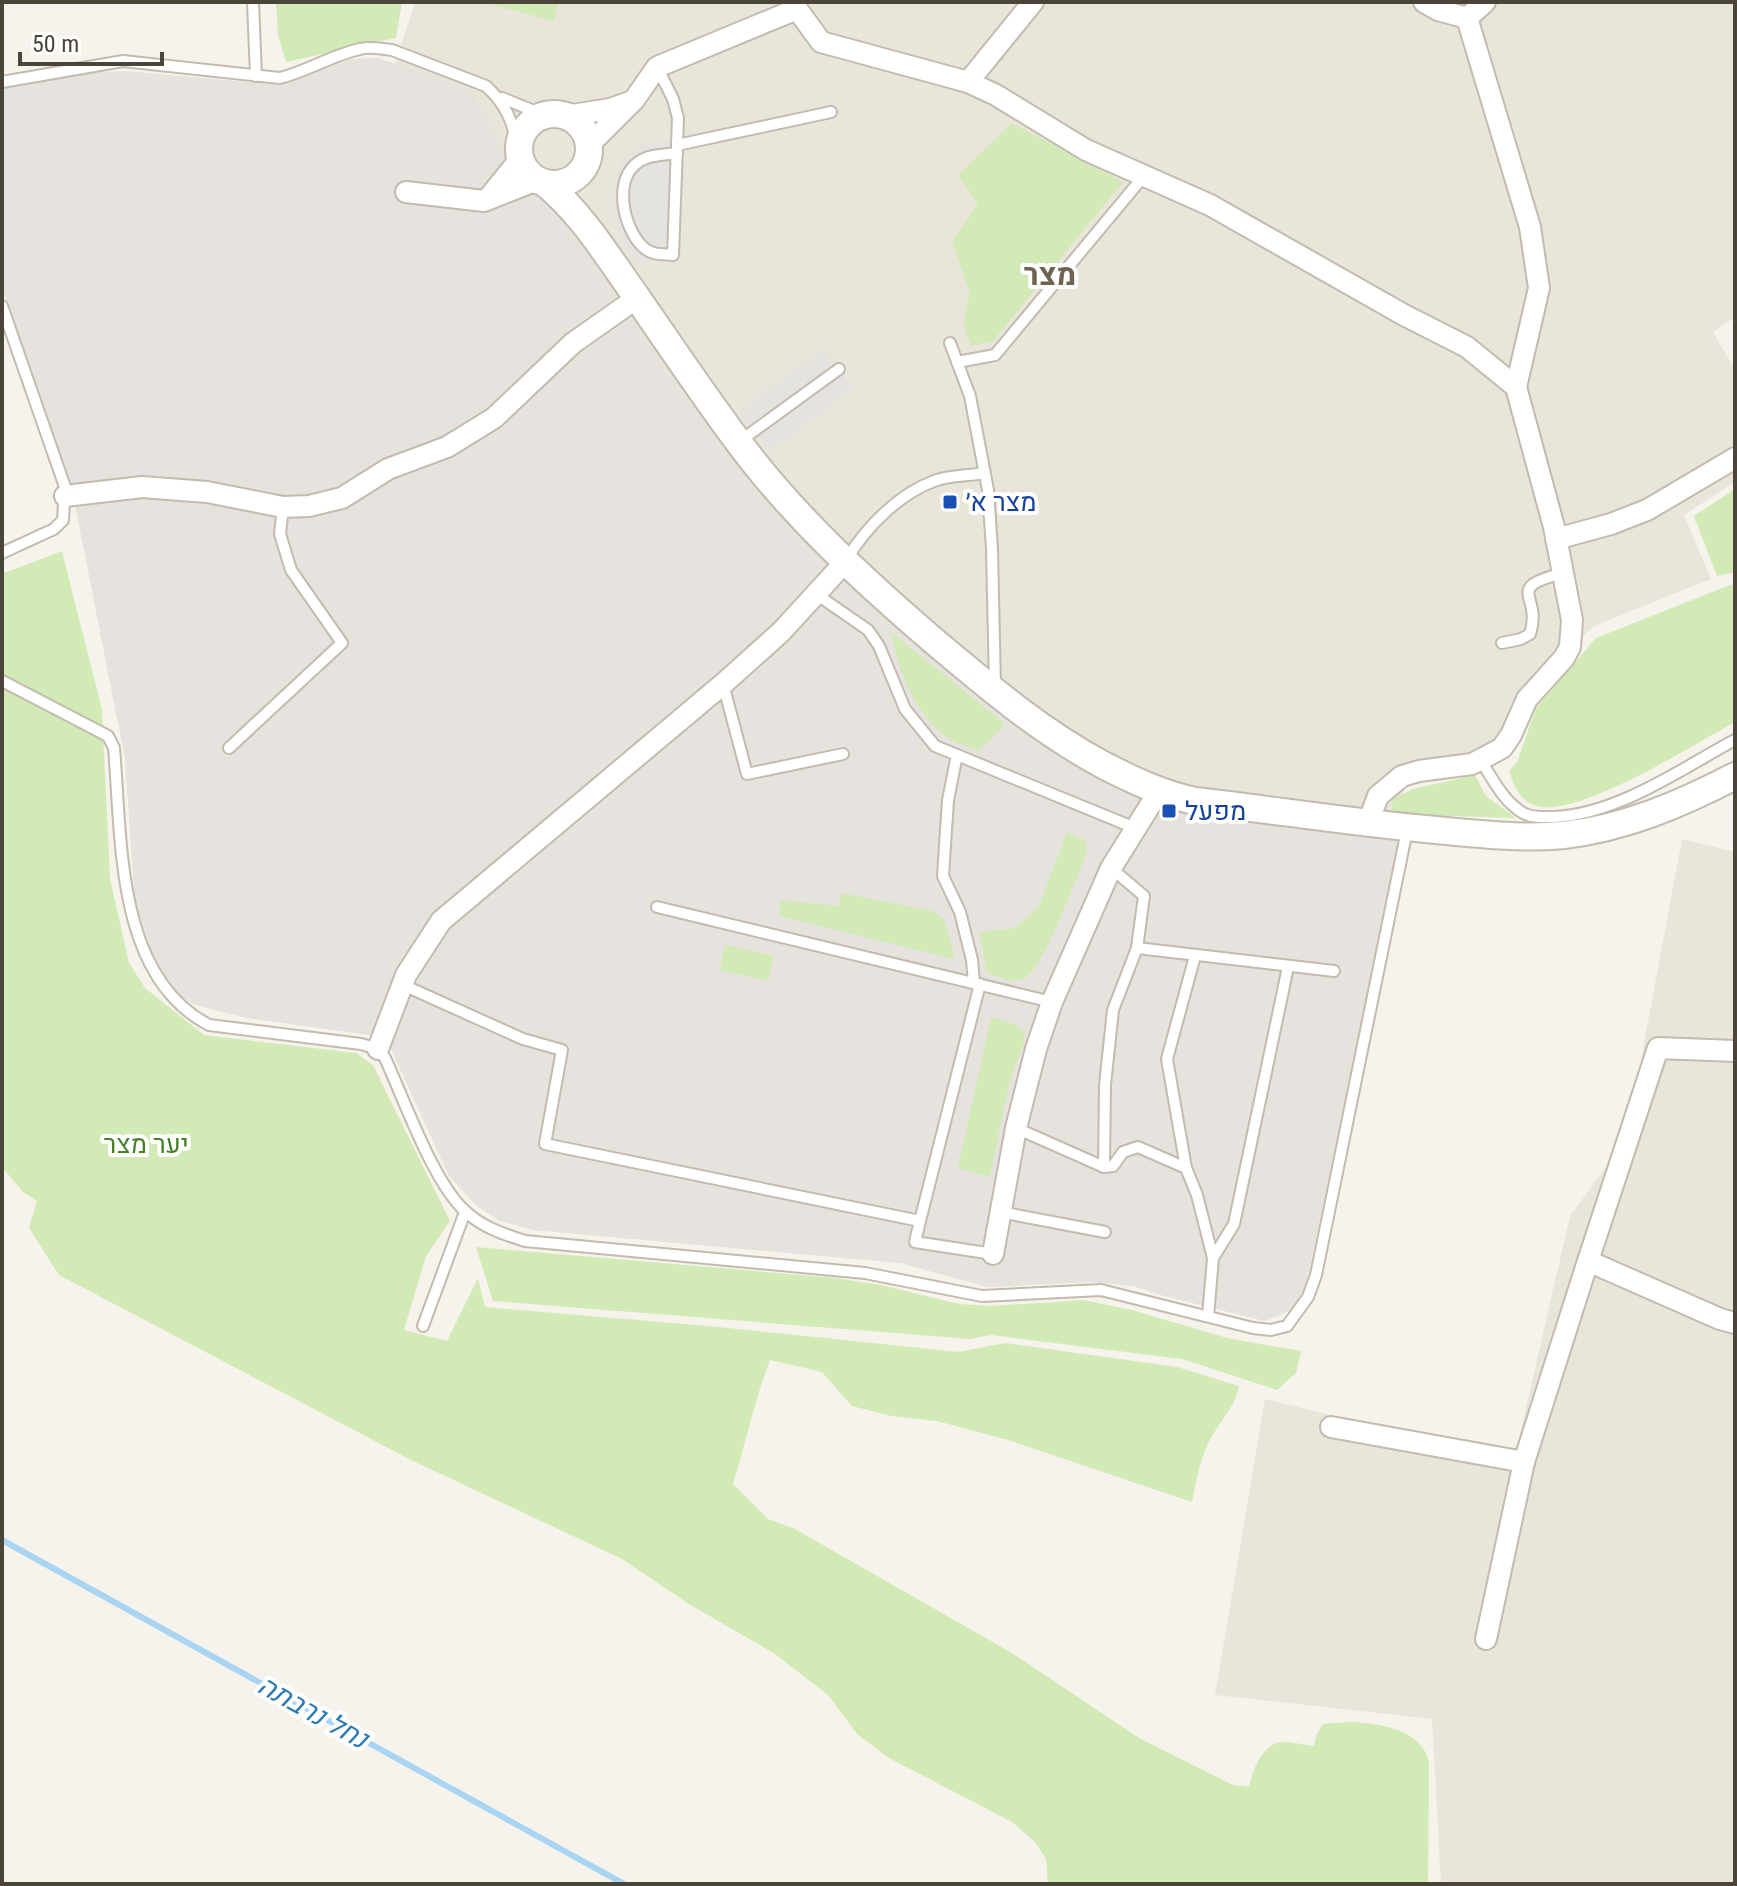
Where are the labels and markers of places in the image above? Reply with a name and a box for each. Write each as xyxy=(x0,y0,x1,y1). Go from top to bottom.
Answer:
place label: מצר א׳ xyxy=(966,487,1036,517)
marker: מצר א׳ xyxy=(941,493,959,511)
place label: מפעל xyxy=(1185,796,1246,826)
marker: מפעל xyxy=(1160,802,1178,820)

